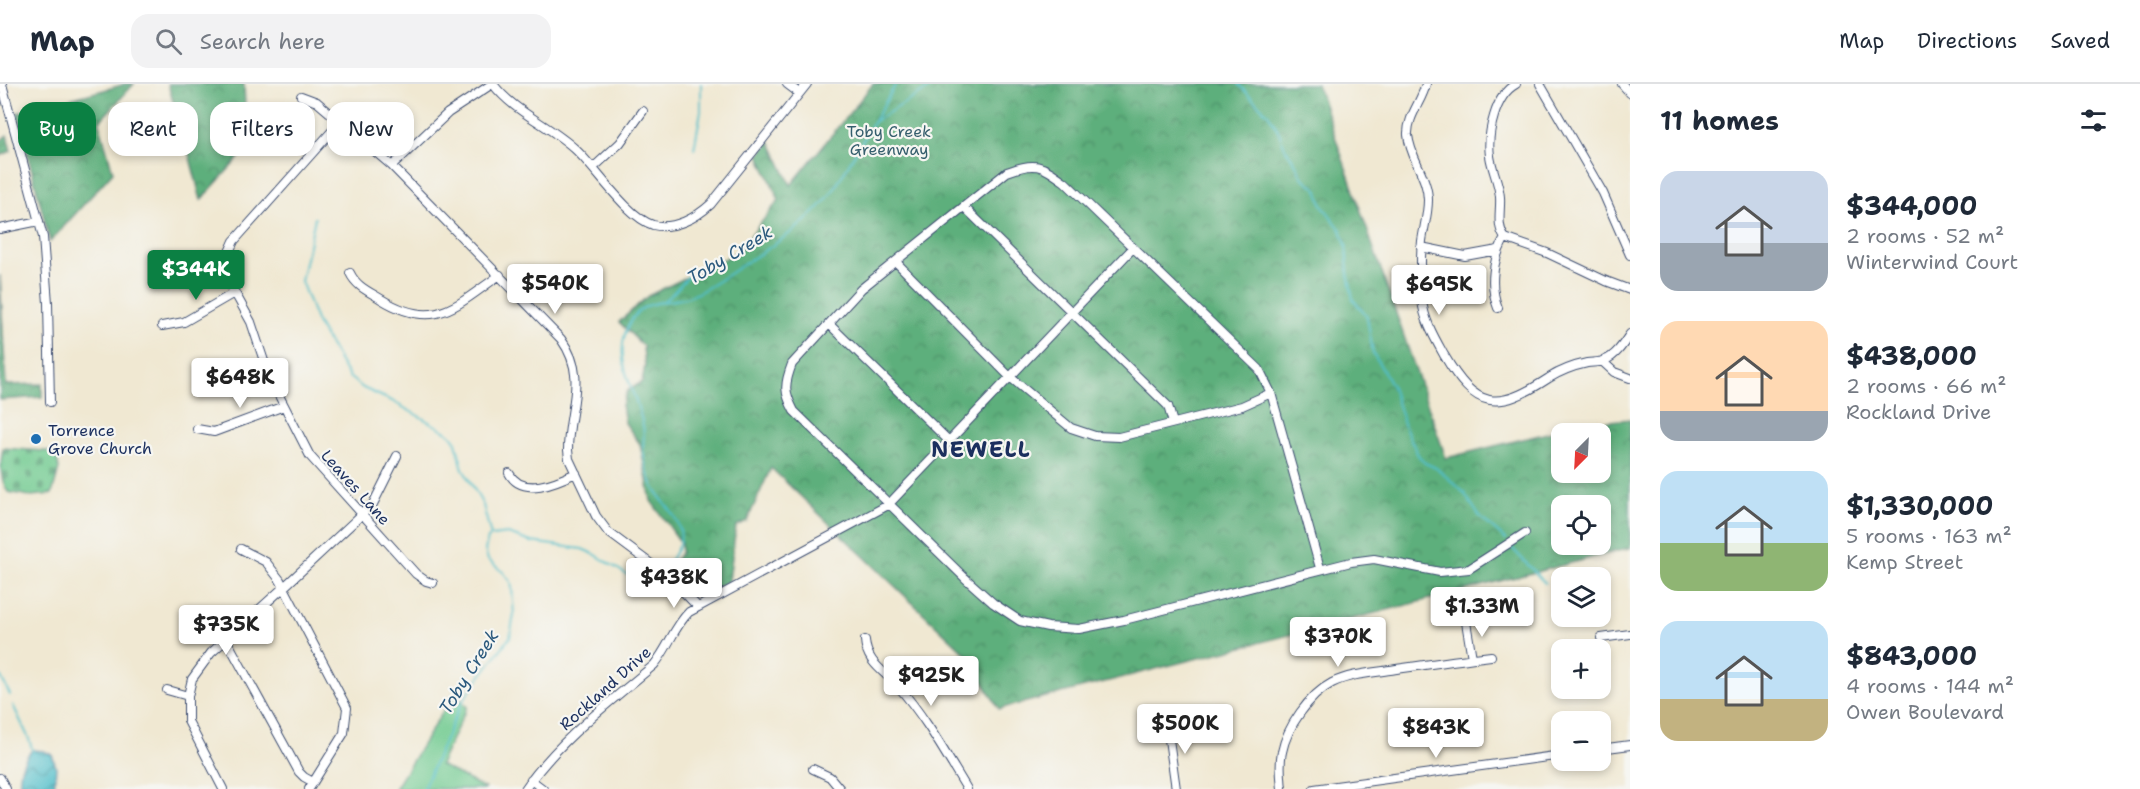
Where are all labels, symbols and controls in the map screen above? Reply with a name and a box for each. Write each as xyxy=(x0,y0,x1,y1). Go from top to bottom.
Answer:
search box xyxy=(131,14,551,68)
text: Map xyxy=(30,22,95,60)
icon: search xyxy=(152,25,185,58)
text: Search here xyxy=(200,27,325,56)
text: Map xyxy=(1839,27,1884,55)
text: Directions xyxy=(1917,27,2017,55)
text: Saved xyxy=(2050,27,2110,55)
chip: Buy xyxy=(18,102,96,156)
chip: Rent xyxy=(108,102,198,156)
chip: Filters xyxy=(210,102,315,156)
chip: New xyxy=(327,102,414,156)
text: 11 homes xyxy=(1660,103,1779,138)
icon: filters xyxy=(2077,104,2110,137)
park label: Toby Creek Greenway xyxy=(847,121,931,160)
text: $344,000 xyxy=(1846,188,1978,223)
icon: home xyxy=(1708,195,1780,267)
water label: Toby Creek xyxy=(683,220,778,290)
text: 2 rooms · 52 m² xyxy=(1846,223,2004,249)
text: Winterwind Court xyxy=(1846,249,2018,275)
pin: $344K xyxy=(154,250,238,301)
text: $344K xyxy=(161,256,231,282)
pin: $540K xyxy=(513,264,597,315)
pin: $695K xyxy=(1397,265,1481,316)
text: $540K xyxy=(521,270,589,296)
text: $695K xyxy=(1405,271,1473,297)
text: $438,000 xyxy=(1846,338,1977,373)
icon: home xyxy=(1708,345,1780,417)
pin: $648K xyxy=(198,358,282,409)
text: $648K xyxy=(205,364,275,390)
text: 2 rooms · 66 m² xyxy=(1846,373,2007,399)
text: Rockland Drive xyxy=(1846,399,1991,425)
place label: Torrence Grove Church xyxy=(48,420,152,459)
north arrow xyxy=(1551,423,1611,483)
map controls xyxy=(1551,423,1611,771)
marker: Torrence Grove Church xyxy=(29,432,43,446)
district label: NEWELL xyxy=(931,435,1031,464)
street label: Leaves Lane xyxy=(316,445,395,529)
text: $1,330,000 xyxy=(1846,488,1994,523)
button: locate xyxy=(1551,495,1611,555)
icon: home xyxy=(1708,495,1780,567)
text: 5 rooms · 163 m² xyxy=(1846,523,2012,549)
text: Kemp Street xyxy=(1846,549,1963,575)
pin: $438K xyxy=(632,558,716,609)
text: $438K xyxy=(640,564,708,590)
button: layers xyxy=(1551,567,1611,627)
pin: $1.33M xyxy=(1433,587,1531,638)
text: $1.33M xyxy=(1445,593,1519,619)
pin: $735K xyxy=(184,605,268,656)
text: $735K xyxy=(193,611,259,637)
pin: $370K xyxy=(1296,617,1380,668)
text: $370K xyxy=(1304,623,1372,649)
water label: Toby Creek xyxy=(433,624,505,719)
text: $843,000 xyxy=(1846,638,1977,673)
button: + xyxy=(1551,639,1611,699)
street label: Rockland Drive xyxy=(555,642,656,735)
icon: home xyxy=(1708,645,1780,717)
pin: $925K xyxy=(889,656,973,707)
text: $925K xyxy=(898,662,964,688)
text: 4 rooms · 144 m² xyxy=(1846,673,2014,699)
text: Owen Boulevard xyxy=(1846,699,2004,725)
pin: $500K xyxy=(1143,704,1227,755)
pin: $843K xyxy=(1394,708,1478,759)
text: $500K xyxy=(1151,710,1219,736)
button: − xyxy=(1551,711,1611,771)
text: $843K xyxy=(1402,714,1470,740)

